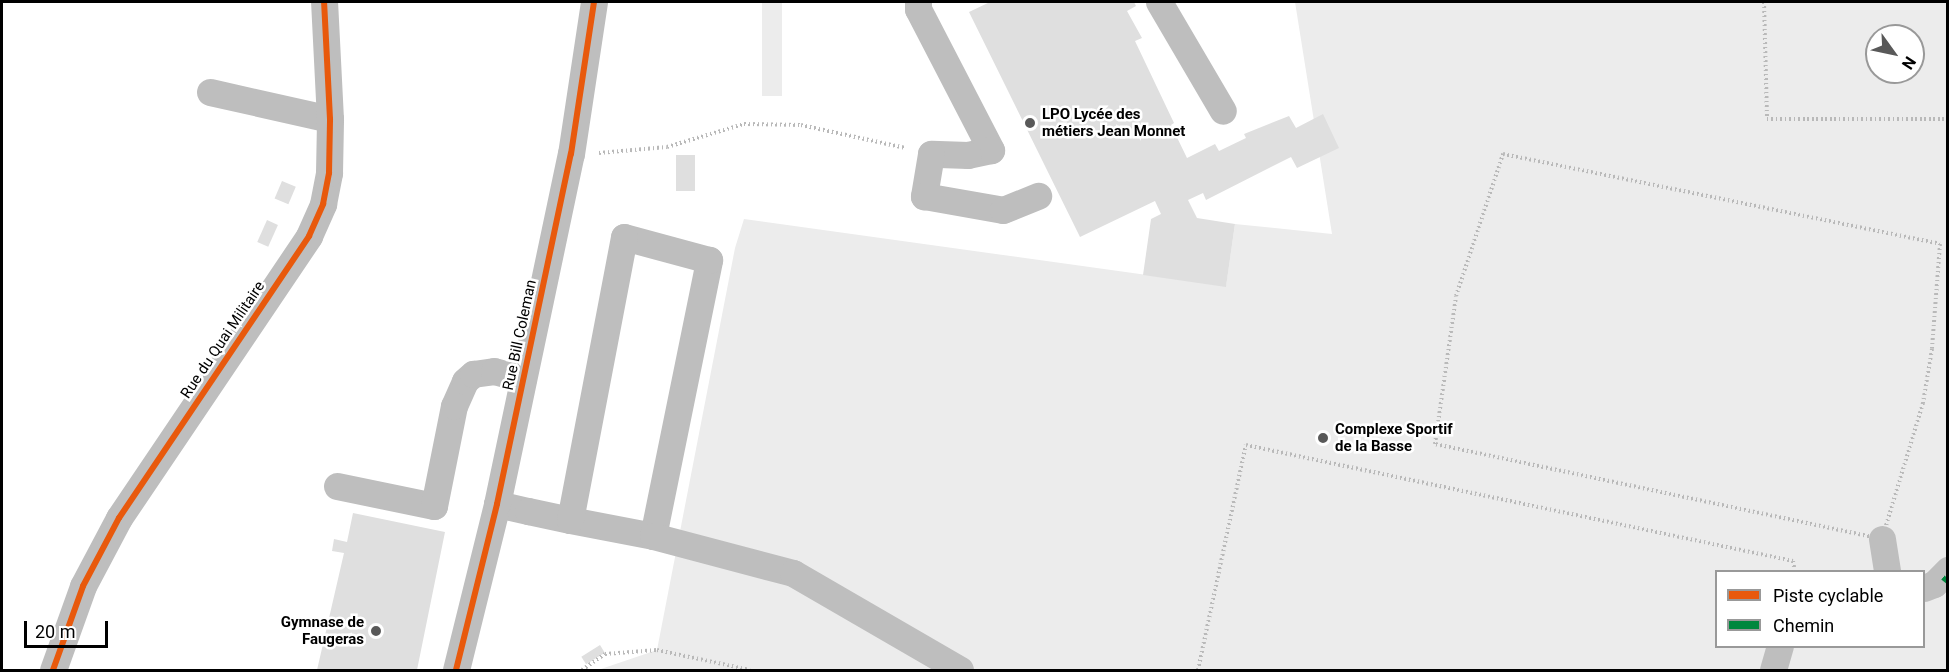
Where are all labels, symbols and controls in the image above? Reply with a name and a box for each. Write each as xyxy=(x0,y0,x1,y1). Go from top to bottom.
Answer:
north arrow xyxy=(1865,24,1925,84)
text: N xyxy=(1898,53,1920,73)
place label: LPO Lycée des métiers Jean Monnet xyxy=(1042,105,1185,140)
marker: LPO Lycée des métiers Jean Monnet xyxy=(1023,116,1037,130)
street label: Rue du Quai Militaire xyxy=(177,278,269,402)
street label: Rue Bill Coleman xyxy=(499,278,541,392)
place label: Complexe Sportif de la Basse xyxy=(1335,420,1453,455)
marker: Complexe Sportif de la Basse xyxy=(1316,431,1330,445)
legend xyxy=(1715,570,1925,648)
text: Piste cyclable xyxy=(1773,585,1883,606)
scale bar xyxy=(27,609,111,647)
place label: Gymnase de Faugeras xyxy=(281,613,364,648)
text: Chemin xyxy=(1773,615,1834,636)
text: 20 m xyxy=(35,621,75,642)
marker: Gymnase de Faugeras xyxy=(369,624,383,638)

